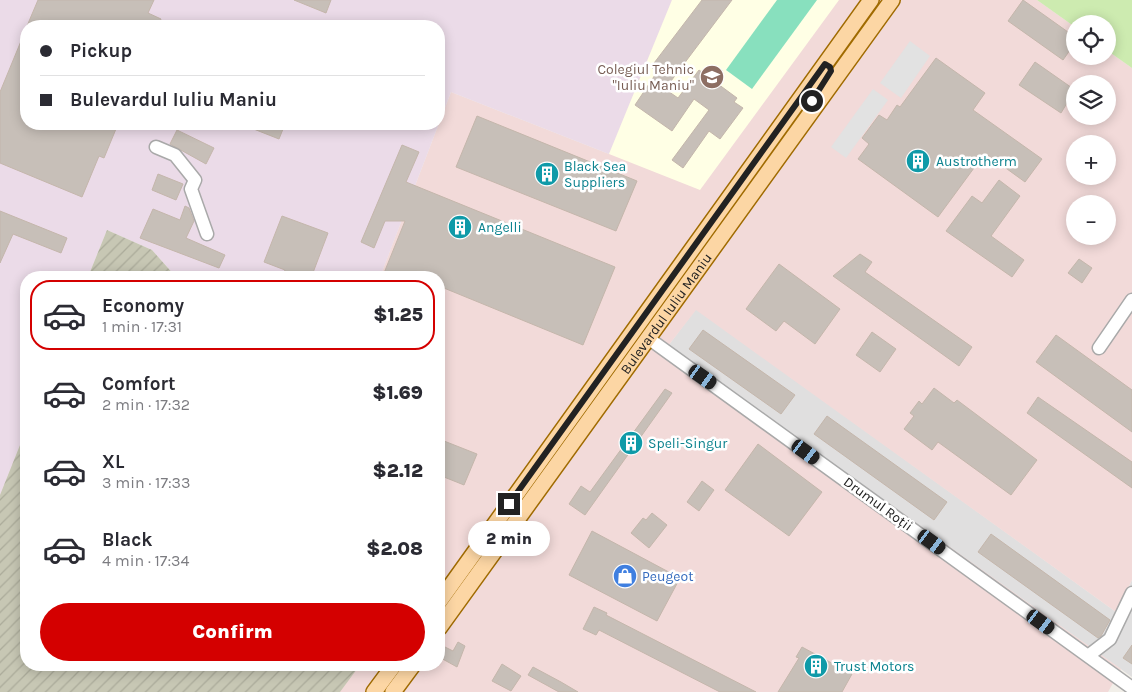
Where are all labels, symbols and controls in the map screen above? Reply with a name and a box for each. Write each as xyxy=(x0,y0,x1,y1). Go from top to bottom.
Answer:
map controls xyxy=(1066,15,1116,245)
button: locate xyxy=(1066,15,1116,65)
text: Pickup xyxy=(70,40,132,62)
place label: Colegiul Tehnic "Iuliu Maniu" xyxy=(597,61,694,94)
school or university icon: Colegiul Tehnic "Iuliu Maniu" xyxy=(699,64,725,90)
button: layers xyxy=(1066,75,1116,125)
text: Bulevardul Iuliu Maniu xyxy=(70,89,277,111)
route start xyxy=(801,90,823,112)
button: + xyxy=(1066,135,1116,185)
building icon: Austrotherm xyxy=(905,148,931,174)
place label: Austrotherm xyxy=(936,153,1017,170)
place label: Black Sea Suppliers xyxy=(564,158,626,191)
building icon: Black Sea Suppliers xyxy=(534,161,560,187)
button: − xyxy=(1066,195,1116,245)
building icon: Angelli xyxy=(447,214,473,240)
place label: Angelli xyxy=(478,219,522,236)
street label: Bulevardul Iuliu Maniu xyxy=(617,249,715,377)
icon: car xyxy=(42,293,87,338)
text: Economy xyxy=(102,295,184,317)
text: $1.25 xyxy=(373,304,423,326)
text: 1 min · 17:31 xyxy=(102,317,182,336)
car xyxy=(686,362,719,392)
icon: car xyxy=(42,371,87,416)
text: Comfort xyxy=(102,373,176,395)
text: $1.69 xyxy=(372,382,423,404)
text: 2 min · 17:32 xyxy=(102,395,190,414)
building icon: Speli-Singur xyxy=(618,430,644,456)
place label: Speli-Singur xyxy=(648,435,728,452)
car xyxy=(789,437,822,467)
icon: car xyxy=(42,449,87,494)
text: XL xyxy=(102,451,124,473)
text: $2.12 xyxy=(373,460,423,482)
text: 3 min · 17:33 xyxy=(102,473,190,492)
street label: Drumul Roții xyxy=(840,473,916,535)
route end xyxy=(498,493,520,515)
callout: 2 min xyxy=(468,522,550,556)
icon: car xyxy=(42,527,87,572)
car xyxy=(915,527,948,557)
text: Black xyxy=(102,529,153,551)
text: 2 min xyxy=(486,529,532,548)
text: $2.08 xyxy=(366,538,423,560)
text: 4 min · 17:34 xyxy=(102,551,189,570)
shop icon: Peugeot xyxy=(612,563,638,589)
place label: Peugeot xyxy=(642,568,693,585)
button: Confirm xyxy=(40,603,425,661)
car xyxy=(1024,607,1057,637)
building icon: Trust Motors xyxy=(803,653,829,679)
place label: Trust Motors xyxy=(834,658,914,675)

